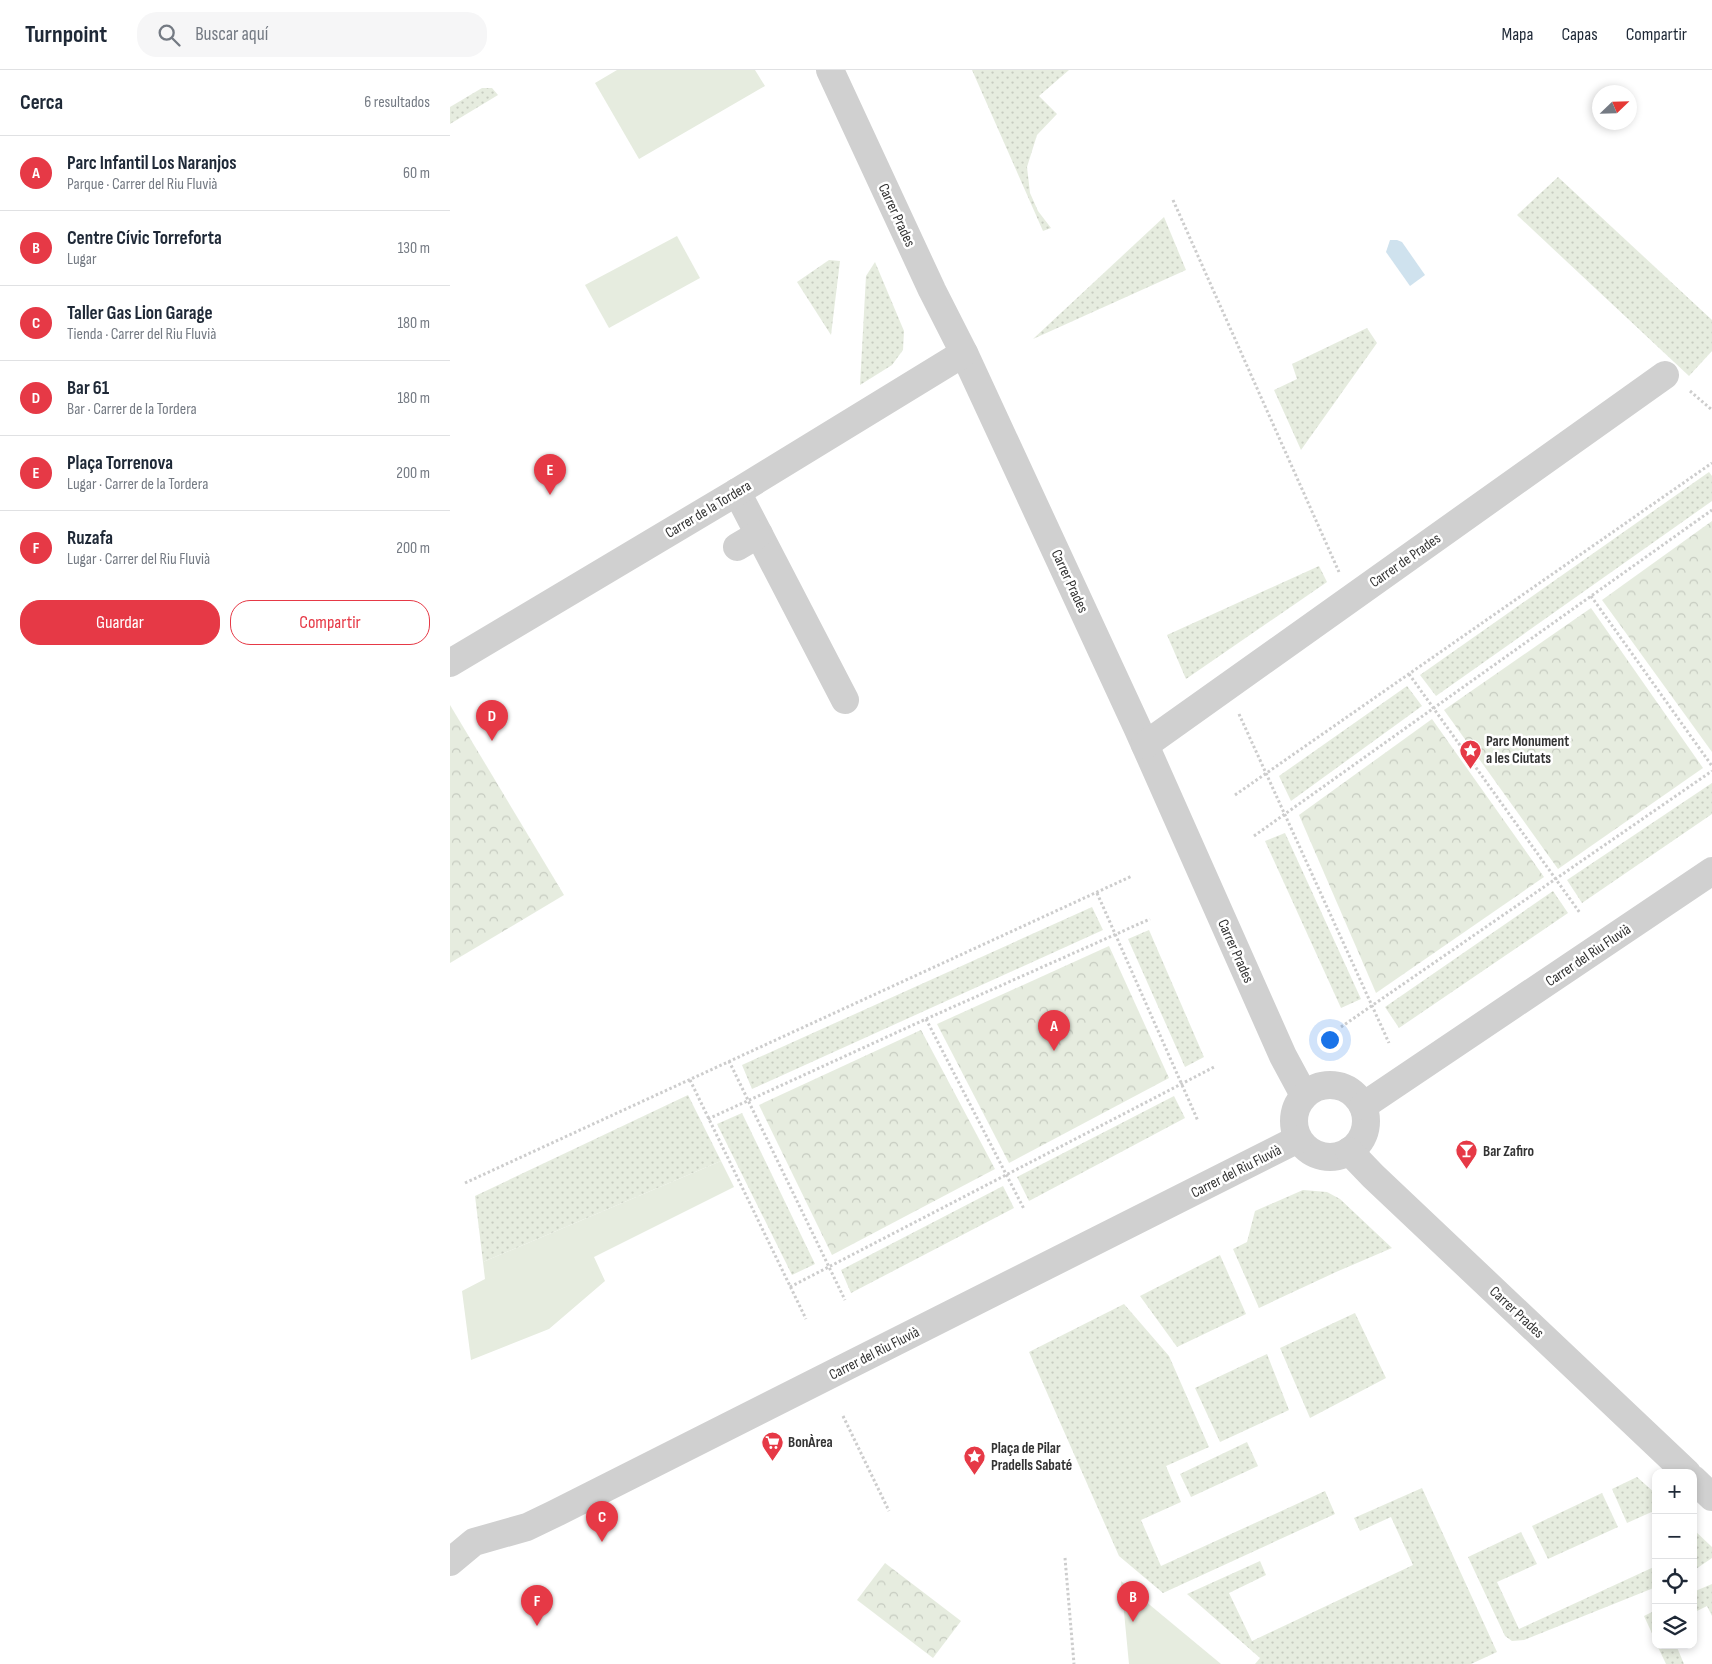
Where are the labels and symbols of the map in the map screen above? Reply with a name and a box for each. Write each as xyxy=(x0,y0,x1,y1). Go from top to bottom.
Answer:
north arrow xyxy=(1592,85,1637,130)
street label: Carrer Prades xyxy=(874,181,919,250)
pin: E xyxy=(534,454,566,495)
street label: Carrer de la Tordera xyxy=(662,476,755,543)
street label: Carrer de Prades xyxy=(1366,529,1444,592)
street label: Carrer Prades xyxy=(1047,547,1092,616)
pin: D xyxy=(476,700,508,741)
place label: Parc Monument a les Ciutats xyxy=(1486,732,1569,768)
place icon: Parc Monument a les Ciutats xyxy=(1458,738,1482,769)
street label: Carrer Prades xyxy=(1213,916,1258,986)
street label: Carrer del Riu Fluvià xyxy=(1542,920,1635,991)
pin: A xyxy=(1038,1010,1070,1051)
your location xyxy=(1317,1027,1343,1053)
bar icon: Bar Zafiro xyxy=(1455,1139,1479,1170)
street label: Carrer del Riu Fluvià xyxy=(1188,1140,1285,1202)
place label: Bar Zafiro xyxy=(1483,1142,1534,1161)
street label: Carrer Prades xyxy=(1485,1282,1548,1342)
street label: Carrer del Riu Fluvià xyxy=(826,1322,923,1384)
supermarket icon: BonÀrea xyxy=(760,1430,784,1461)
place label: BonÀrea xyxy=(788,1433,833,1452)
place label: Plaça de Pilar Pradells Sabaté xyxy=(991,1439,1072,1475)
place icon: Plaça de Pilar Pradells Sabaté xyxy=(963,1445,987,1476)
pin: C xyxy=(586,1501,618,1542)
pin: B xyxy=(1117,1581,1149,1622)
pin: F xyxy=(521,1585,553,1626)

